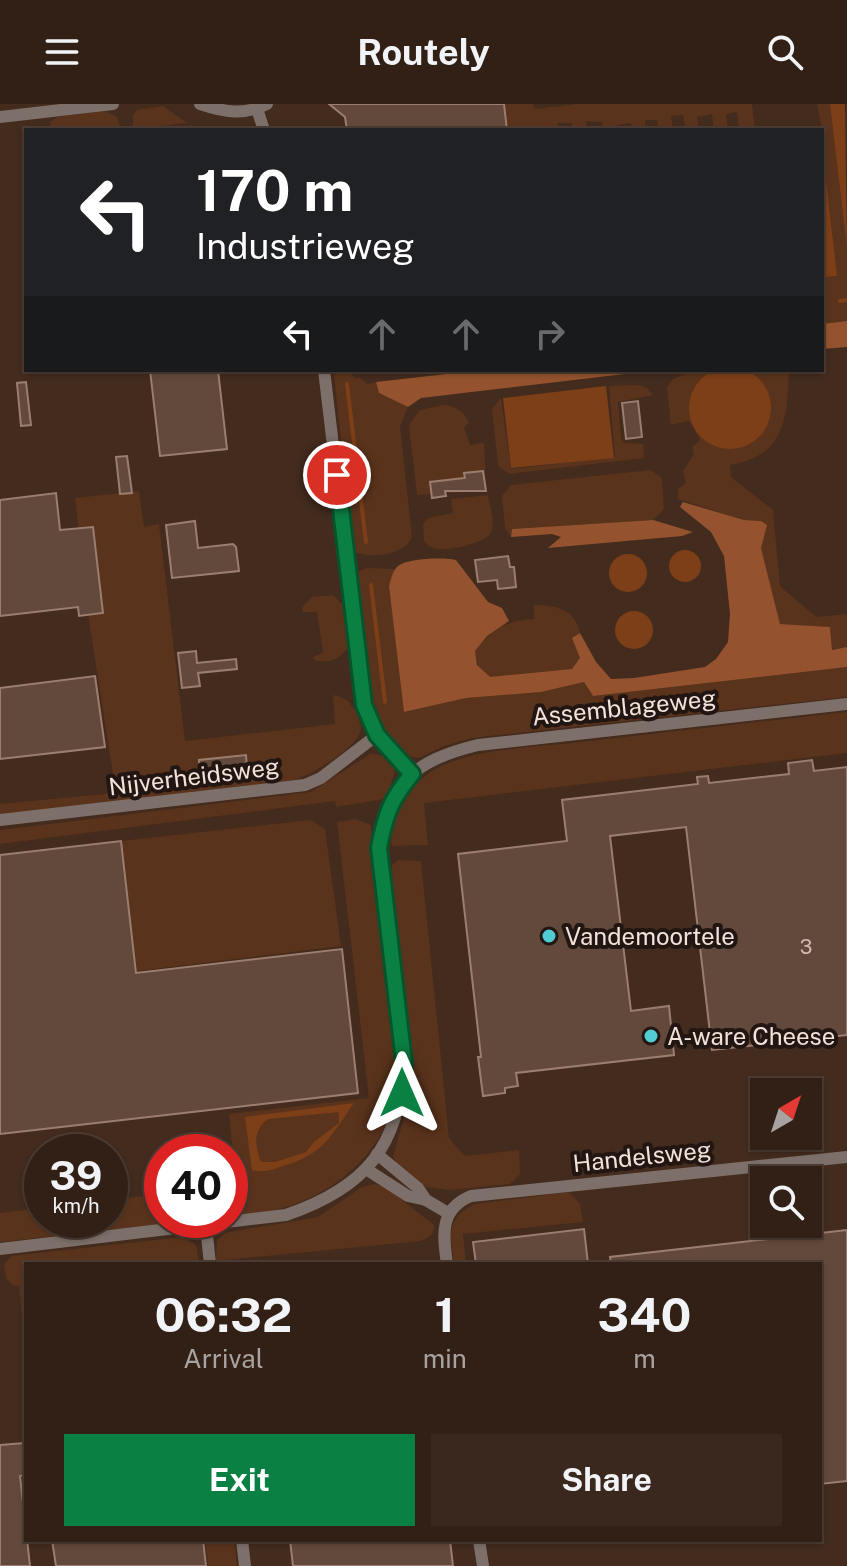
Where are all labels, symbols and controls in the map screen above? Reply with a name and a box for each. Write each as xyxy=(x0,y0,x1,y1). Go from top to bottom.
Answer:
icon: menu xyxy=(40,30,84,74)
icon: search xyxy=(763,30,807,74)
text: Routely xyxy=(357,31,490,73)
text: 170 m xyxy=(196,158,353,224)
icon: left xyxy=(64,160,168,264)
text: Industrieweg xyxy=(196,225,415,267)
icon: left xyxy=(276,312,320,356)
icon: ahead xyxy=(360,312,404,356)
icon: ahead xyxy=(444,312,488,356)
icon: right xyxy=(528,312,572,356)
pin xyxy=(303,441,371,509)
icon: arrive xyxy=(315,453,359,497)
street label: Assemblageweg xyxy=(531,683,717,731)
street label: Nijverheidsweg xyxy=(107,752,281,800)
place label: Vandemoortele xyxy=(565,922,735,950)
marker: Vandemoortele xyxy=(540,927,558,945)
house number: 3 xyxy=(800,935,812,959)
place label: A-ware Cheese xyxy=(667,1022,835,1050)
marker: A-ware Cheese xyxy=(642,1027,660,1045)
position arrow xyxy=(360,1051,444,1135)
north arrow xyxy=(750,1078,822,1150)
map controls xyxy=(750,1078,822,1238)
speed limit sign: 40 xyxy=(144,1134,248,1238)
street label: Handelsweg xyxy=(571,1135,713,1177)
text: 39 xyxy=(50,1152,102,1199)
button: search xyxy=(750,1166,822,1238)
text: km/h xyxy=(52,1194,100,1218)
text: 06:32 xyxy=(154,1286,292,1343)
text: 1 xyxy=(435,1286,455,1343)
text: 340 xyxy=(597,1286,692,1343)
text: Arrival xyxy=(183,1343,264,1374)
text: min xyxy=(423,1343,467,1374)
text: m xyxy=(633,1343,656,1374)
button: Exit xyxy=(64,1434,415,1526)
button: Share xyxy=(431,1434,782,1526)

